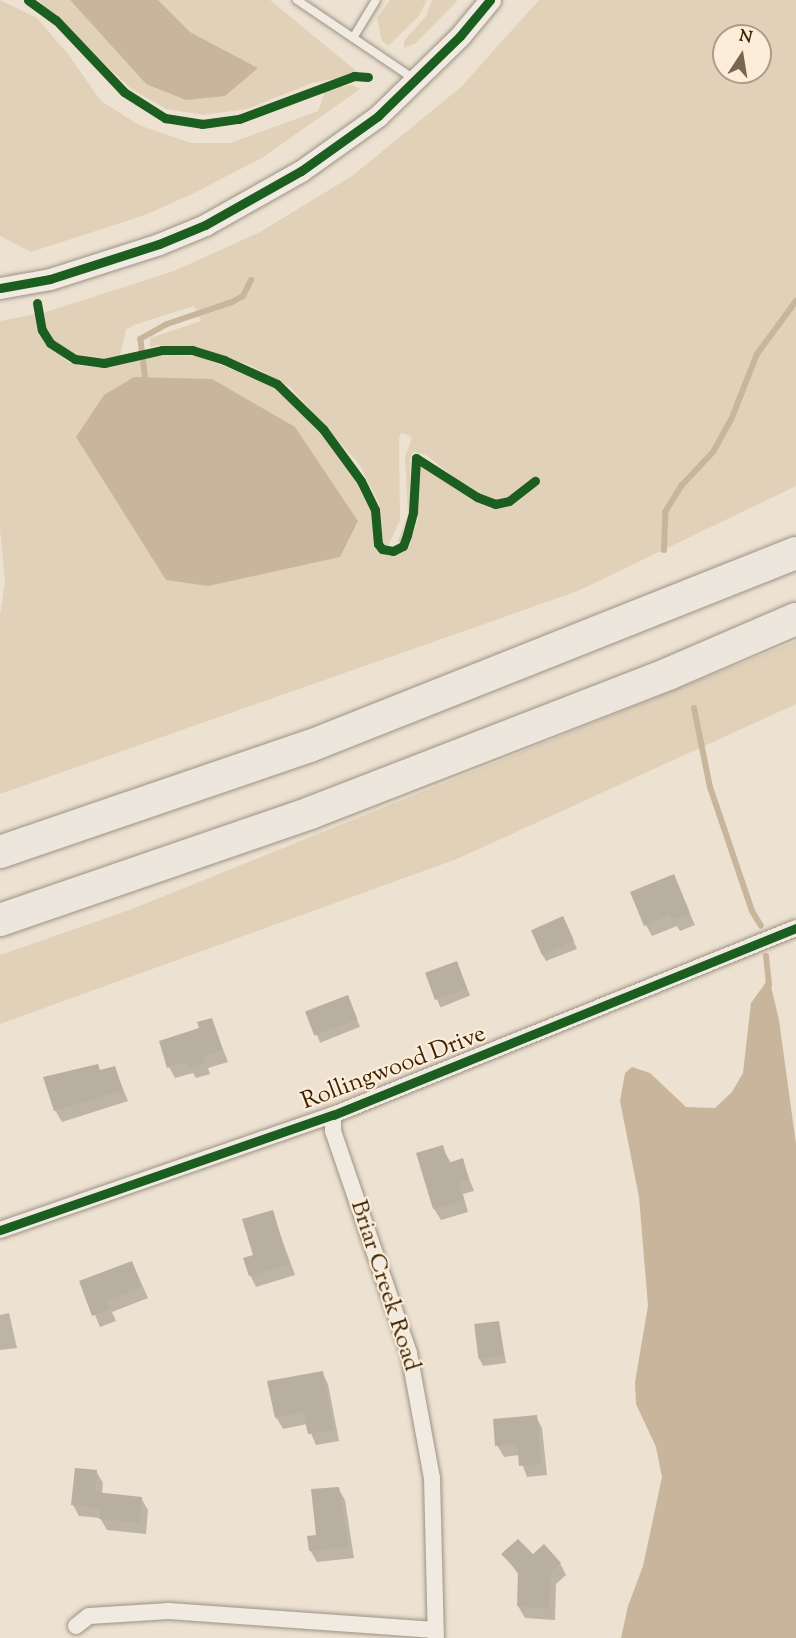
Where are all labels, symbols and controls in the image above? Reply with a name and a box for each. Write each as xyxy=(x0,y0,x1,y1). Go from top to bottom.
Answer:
north arrow xyxy=(712,24,772,84)
text: N xyxy=(737,25,754,50)
street label: Rollingwood Drive xyxy=(298,1021,490,1117)
street label: Briar Creek Road xyxy=(343,1197,425,1375)

